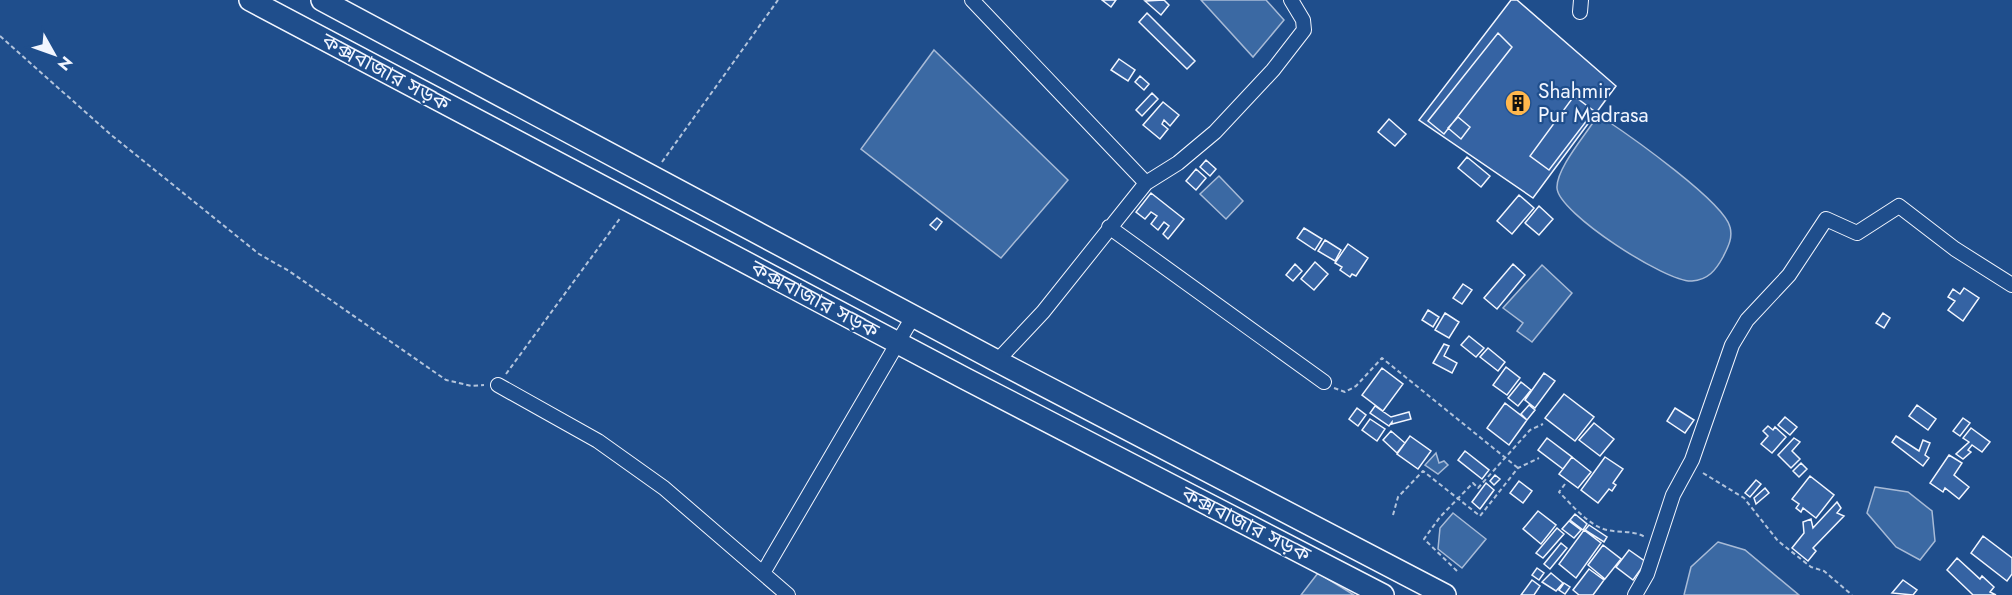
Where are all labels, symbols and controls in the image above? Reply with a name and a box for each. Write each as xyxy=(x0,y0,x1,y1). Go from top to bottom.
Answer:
north arrow xyxy=(24,24,84,84)
street label: কক্সবাজার সড়ক xyxy=(316,25,456,119)
text: N xyxy=(52,51,78,76)
place label: Shahmir Pur Madrasa xyxy=(1538,76,1649,130)
building icon: Shahmir Pur Madrasa xyxy=(1503,88,1533,118)
street label: কক্সবাজার সড়ক xyxy=(745,252,885,346)
street label: কক্সবাজার সড়ক xyxy=(1175,478,1317,570)

